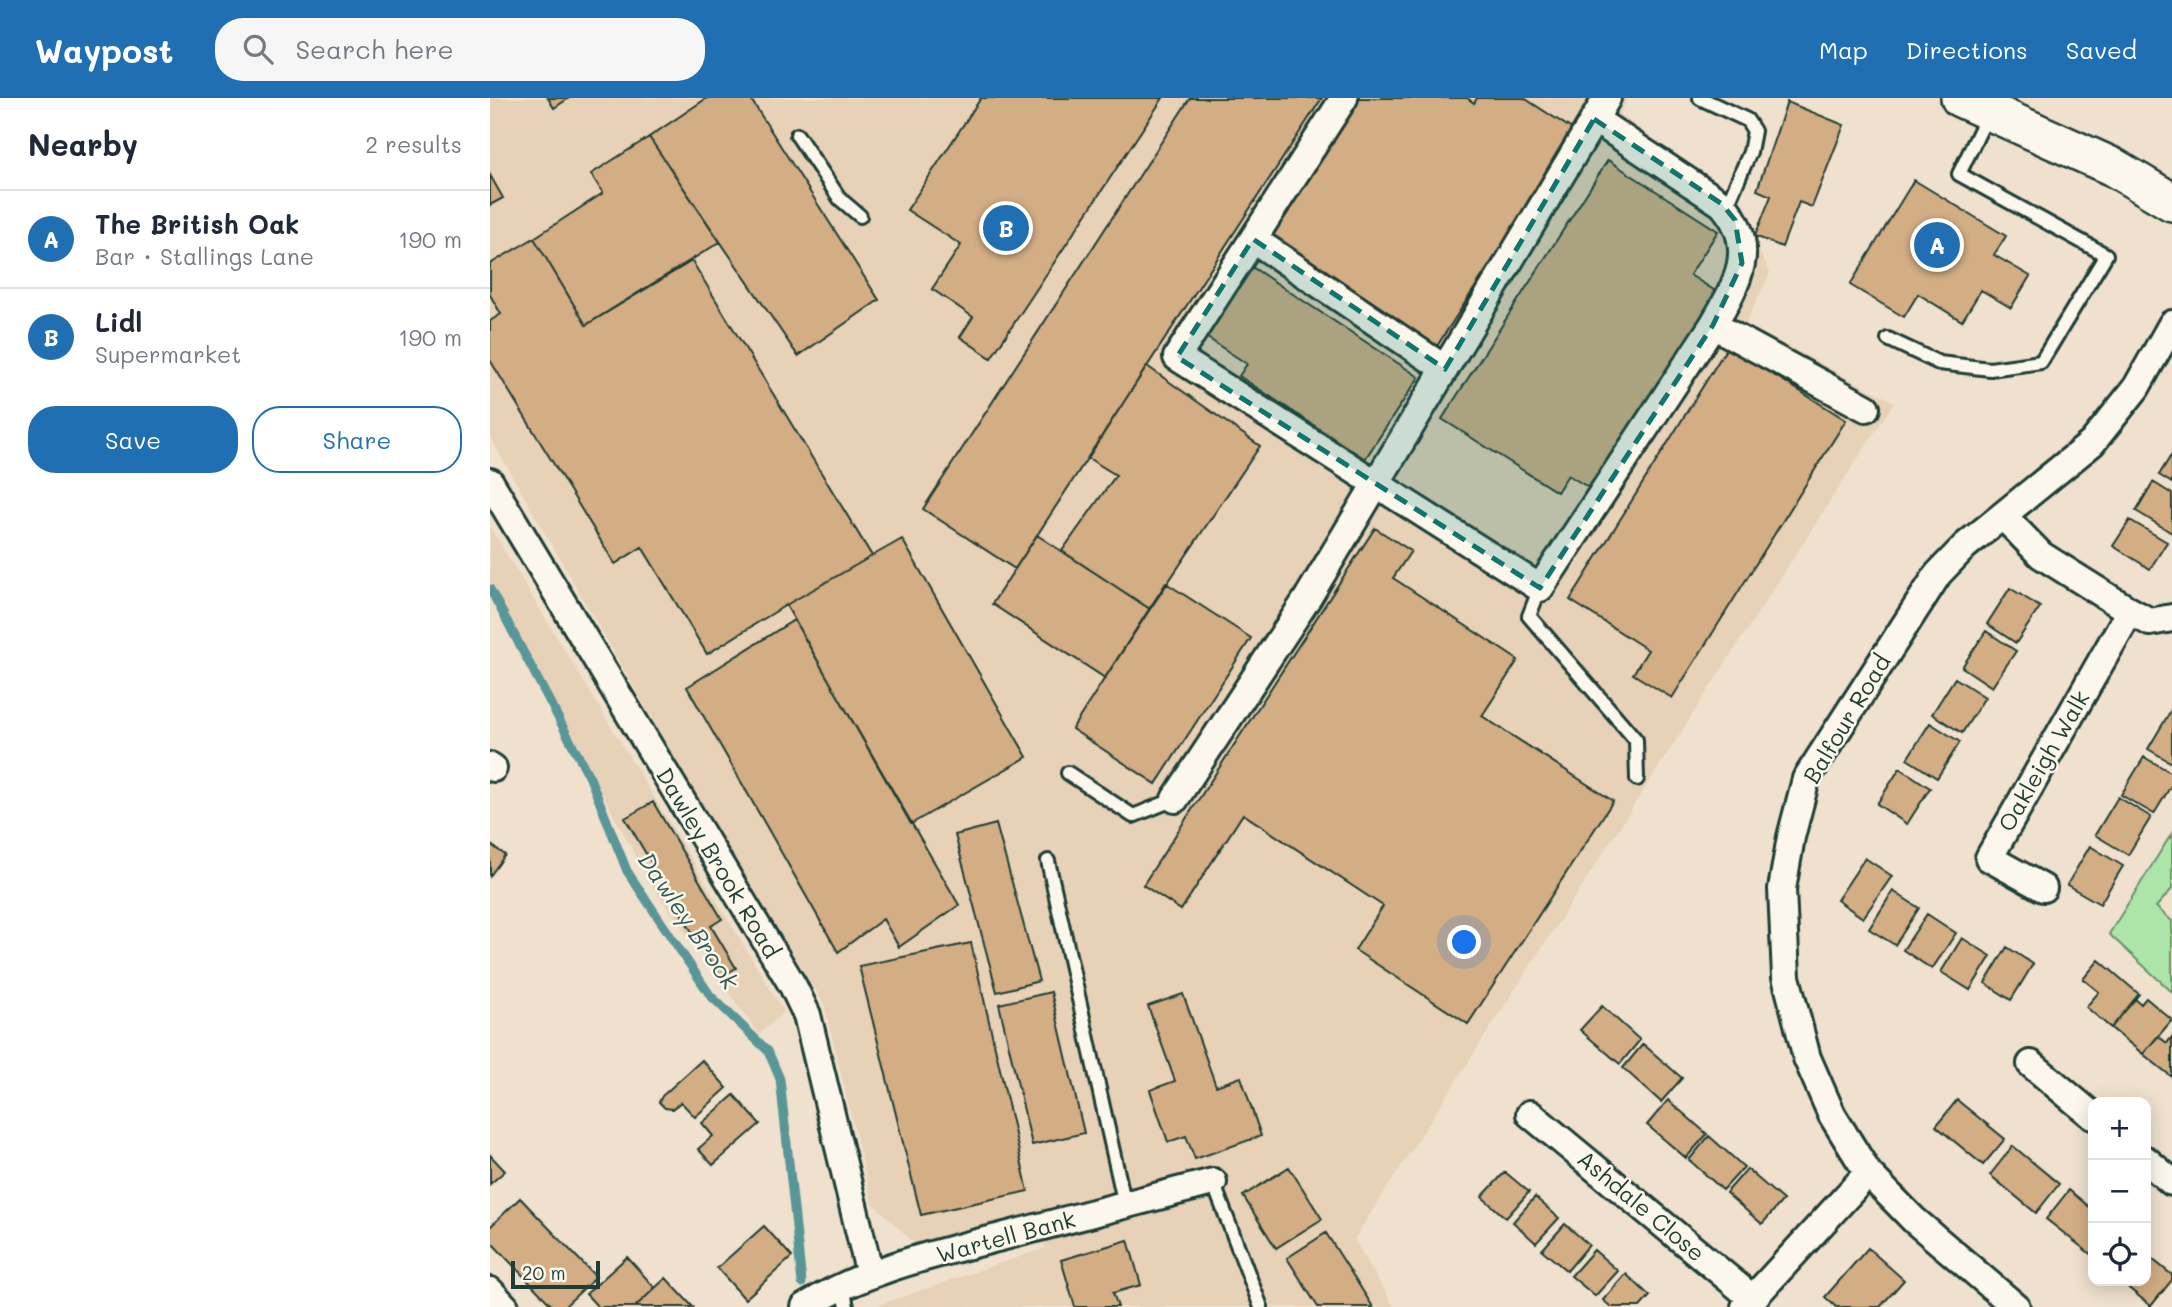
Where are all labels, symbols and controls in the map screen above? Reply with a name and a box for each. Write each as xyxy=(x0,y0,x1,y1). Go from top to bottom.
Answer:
search box xyxy=(215,18,705,81)
text: Waypost xyxy=(35,28,173,71)
icon: search xyxy=(239,30,277,68)
text: Search here xyxy=(295,32,454,66)
text: Map xyxy=(1819,34,1868,65)
text: Directions xyxy=(1906,34,2028,65)
text: Saved xyxy=(2066,34,2137,65)
text: Nearby xyxy=(28,124,138,164)
text: 2 results xyxy=(365,129,462,159)
pin: B xyxy=(983,202,1029,254)
text: The British Oak xyxy=(95,207,299,241)
pin: A xyxy=(1914,219,1960,271)
text: A xyxy=(43,224,59,254)
text: 190 m xyxy=(398,224,462,254)
text: Bar · Stallings Lane xyxy=(95,241,314,271)
text: Lidl xyxy=(95,305,142,339)
text: B xyxy=(43,322,59,352)
text: 190 m xyxy=(398,322,462,352)
text: Supermarket xyxy=(95,339,241,369)
button: Save xyxy=(28,406,238,473)
button: Share xyxy=(252,406,462,473)
street label: Balfour Road xyxy=(1796,648,1897,789)
street label: Oakleigh Walk xyxy=(1991,685,2096,836)
street label: Dawley Brook Road xyxy=(650,763,786,963)
water label: Dawley Brook xyxy=(632,847,744,995)
your location xyxy=(1447,925,1481,959)
map controls xyxy=(2088,1097,2151,1286)
button: + xyxy=(2088,1097,2151,1160)
street label: Ashdale Close xyxy=(1572,1143,1712,1267)
button: − xyxy=(2088,1160,2151,1223)
street label: Wartell Bank xyxy=(933,1203,1079,1269)
button: locate xyxy=(2088,1223,2151,1286)
scale bar xyxy=(511,1258,600,1290)
text: 20 m xyxy=(522,1260,566,1285)

